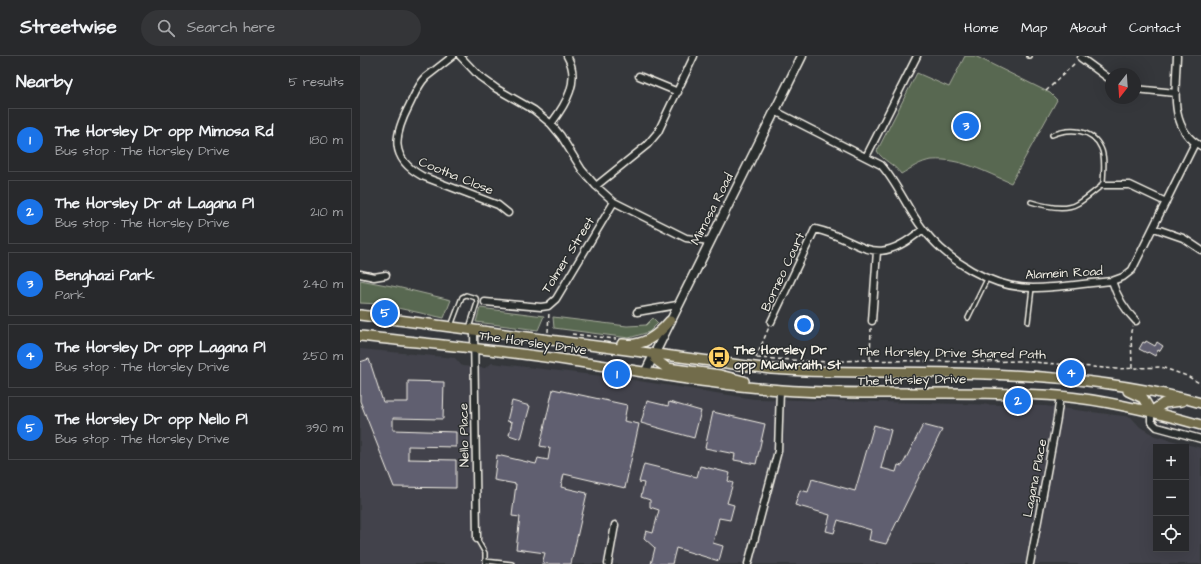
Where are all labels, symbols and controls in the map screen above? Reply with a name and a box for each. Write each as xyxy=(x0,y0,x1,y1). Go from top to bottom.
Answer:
search box xyxy=(141,10,421,46)
text: Streetwise xyxy=(20,14,117,41)
icon: search xyxy=(155,17,177,39)
text: Search here xyxy=(187,17,275,38)
text: Home xyxy=(964,18,999,38)
text: Map xyxy=(1021,18,1047,38)
text: About xyxy=(1069,18,1107,38)
text: Contact xyxy=(1129,18,1181,38)
north arrow xyxy=(1105,68,1141,104)
text: Nearby xyxy=(16,70,73,94)
text: 5 results xyxy=(288,73,344,91)
pin: 3 xyxy=(953,111,979,141)
text: The Horsley Dr opp Mimosa Rd xyxy=(55,121,273,142)
text: 1 xyxy=(29,131,31,149)
text: 180 m xyxy=(309,131,343,149)
text: Bus stop · The Horsley Drive xyxy=(55,142,230,160)
street label: Cootha Close xyxy=(416,153,496,199)
street label: Mimosa Road xyxy=(686,170,738,248)
text: The Horsley Dr at Lagana Pl xyxy=(55,193,254,214)
text: 2 xyxy=(26,203,34,221)
text: 210 m xyxy=(310,203,343,221)
street label: Tolmer Street xyxy=(537,213,599,297)
text: Bus stop · The Horsley Drive xyxy=(55,214,230,232)
street label: Borneo Court xyxy=(757,229,810,314)
street label: Alamein Road xyxy=(1025,262,1104,284)
text: Benghazi Park xyxy=(55,265,154,286)
text: 3 xyxy=(27,275,33,293)
text: 240 m xyxy=(303,275,343,293)
text: Park xyxy=(55,286,85,304)
pin: 5 xyxy=(372,298,398,328)
your location xyxy=(794,315,814,335)
street label: The Horsley Drive xyxy=(478,327,588,360)
text: The Horsley Dr opp Lagana Pl xyxy=(55,337,266,358)
place label: The Horsley Dr opp McIlwraith St xyxy=(733,341,841,375)
street label: The Horsley Drive Shared Path xyxy=(858,342,1047,365)
bus stop icon: The Horsley Dr opp McIlwraith St xyxy=(706,344,732,370)
text: 4 xyxy=(26,347,34,365)
text: 250 m xyxy=(303,347,343,365)
text: Bus stop · The Horsley Drive xyxy=(55,358,230,376)
pin: 4 xyxy=(1058,358,1084,388)
pin: 1 xyxy=(604,359,630,389)
street label: The Horsley Drive xyxy=(858,370,966,391)
pin: 2 xyxy=(1005,386,1031,416)
street label: Nello Place xyxy=(454,403,474,467)
text: The Horsley Dr opp Nello Pl xyxy=(55,409,248,430)
text: 5 xyxy=(25,419,35,437)
text: 390 m xyxy=(305,419,343,437)
text: Bus stop · The Horsley Drive xyxy=(55,430,230,448)
street label: Lagana Place xyxy=(1019,437,1052,519)
map controls xyxy=(1153,444,1189,552)
button: + xyxy=(1153,444,1189,480)
button: − xyxy=(1153,480,1189,516)
button: locate xyxy=(1153,516,1189,552)

